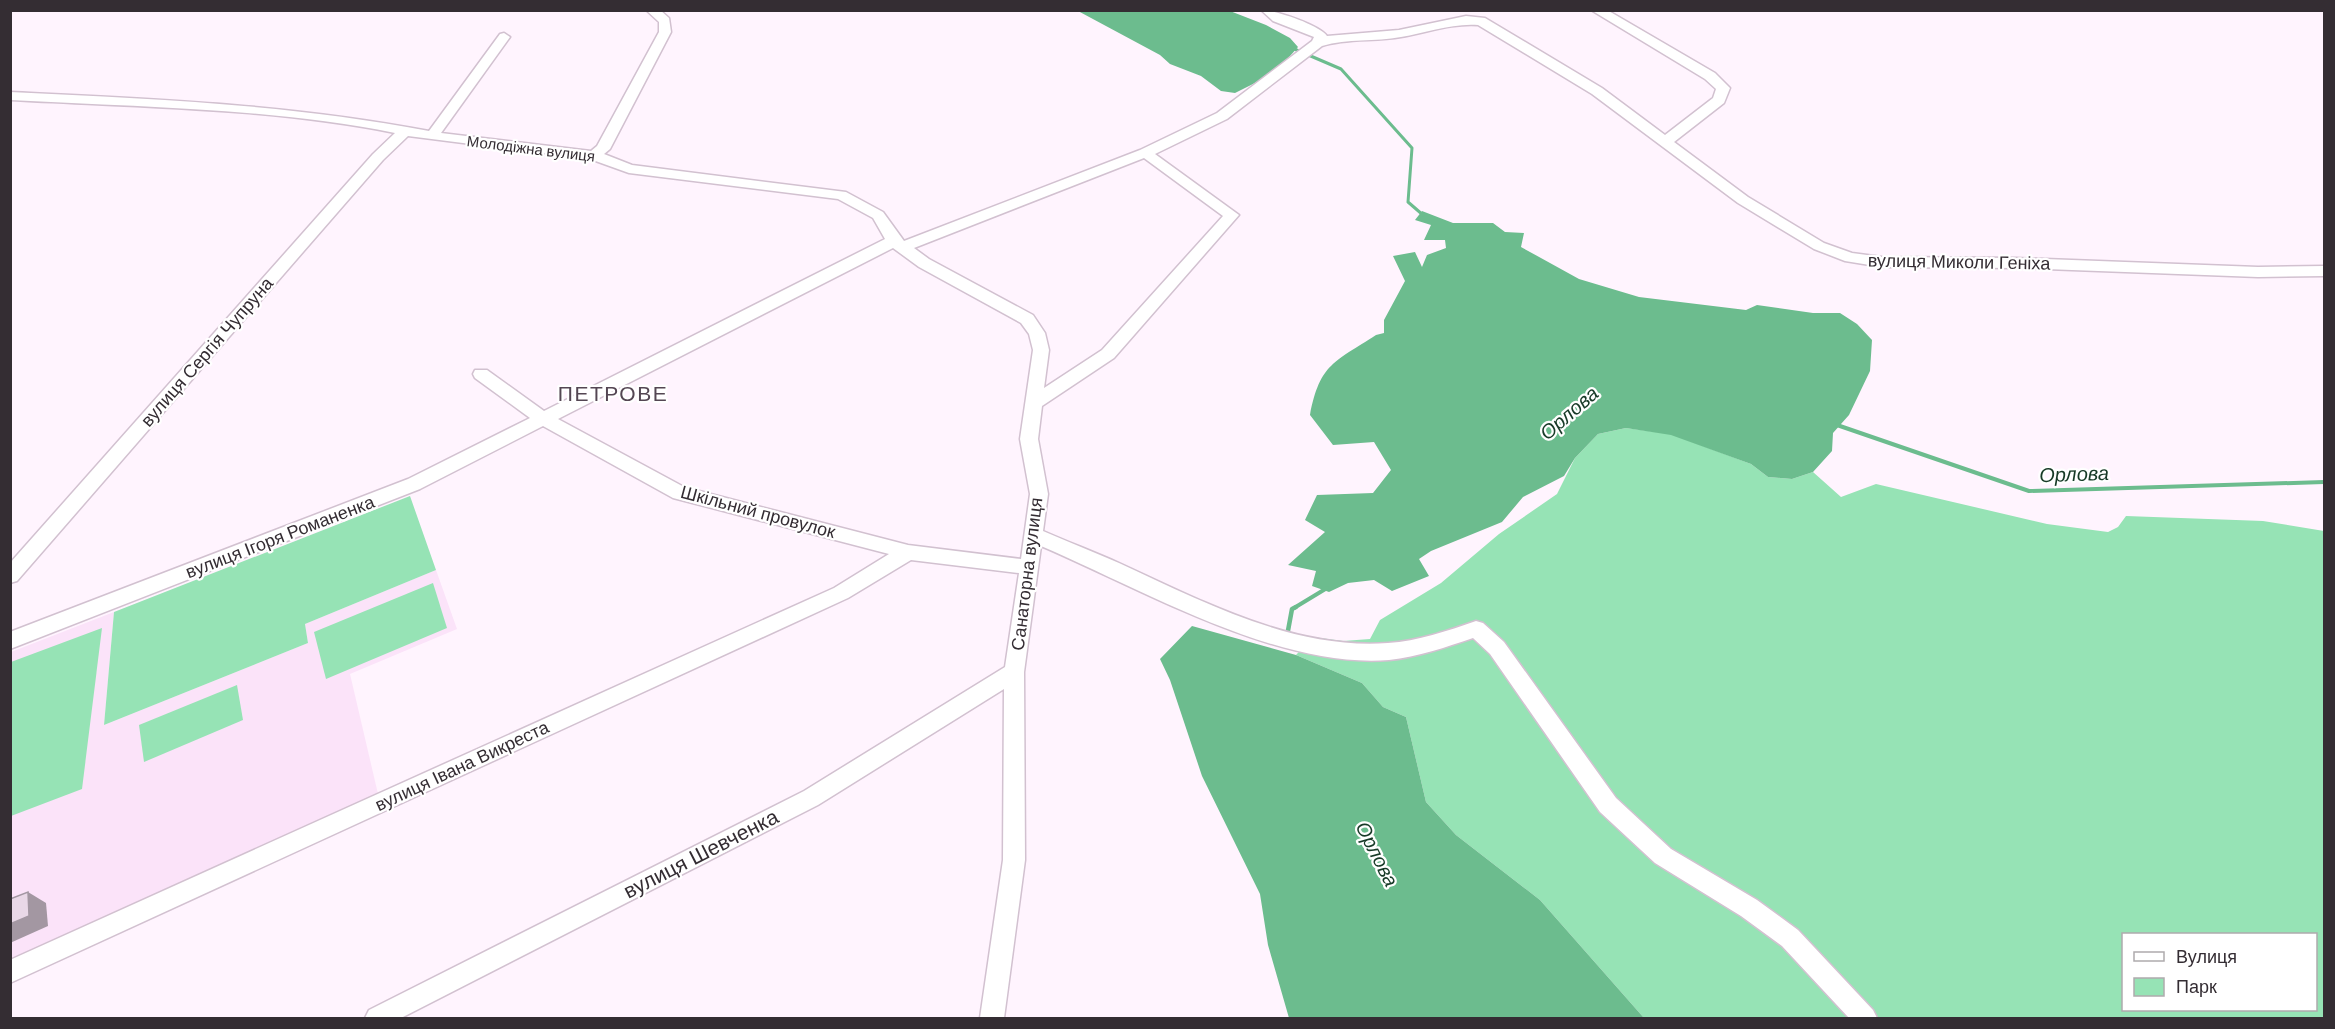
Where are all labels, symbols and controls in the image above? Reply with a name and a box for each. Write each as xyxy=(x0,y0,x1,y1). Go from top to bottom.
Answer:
street label: Молодіжна вулиця xyxy=(466,131,596,167)
street label: вулиця Миколи Геніха xyxy=(1868,248,2051,276)
street label: вулиця Сергія Чупруна xyxy=(135,271,279,432)
district label: ПЕТРОВЕ xyxy=(558,380,668,408)
water label: Орлова xyxy=(1534,380,1604,446)
water label: Орлова xyxy=(2039,460,2109,488)
street label: Шкільний провулок xyxy=(678,480,838,544)
street label: вулиця Ігоря Романенка xyxy=(182,490,379,584)
street label: Санаторна вулиця xyxy=(1006,496,1048,652)
street label: вулиця Івана Викреста xyxy=(371,715,554,817)
street label: вулиця Шевченка xyxy=(619,803,784,905)
water label: Орлова xyxy=(1350,817,1404,891)
legend xyxy=(2122,933,2317,1011)
text: Вулиця xyxy=(2176,945,2237,969)
text: Парк xyxy=(2176,975,2217,999)

